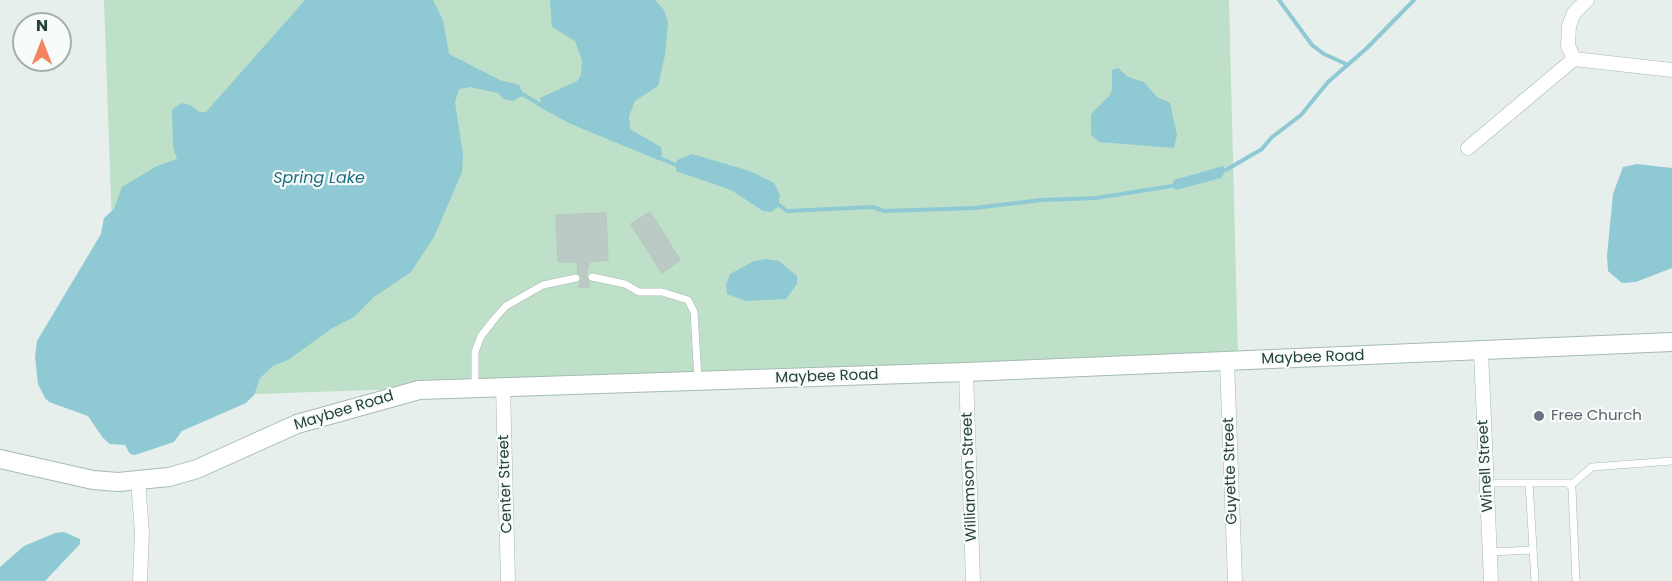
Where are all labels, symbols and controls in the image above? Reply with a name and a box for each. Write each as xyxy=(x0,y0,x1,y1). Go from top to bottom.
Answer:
north arrow xyxy=(12,12,72,72)
text: N xyxy=(36,14,48,37)
water label: Spring Lake xyxy=(273,169,365,189)
street label: Maybee Road xyxy=(1261,347,1365,369)
street label: Maybee Road xyxy=(775,366,879,388)
street label: Maybee Road xyxy=(292,387,396,435)
place label: Free Church xyxy=(1551,407,1642,425)
marker: Free Church xyxy=(1532,409,1546,423)
street label: Williamson Street xyxy=(959,412,981,542)
street label: Guyette Street xyxy=(1220,417,1242,525)
street label: Winell Street xyxy=(1475,419,1497,513)
street label: Center Street xyxy=(495,434,517,534)

